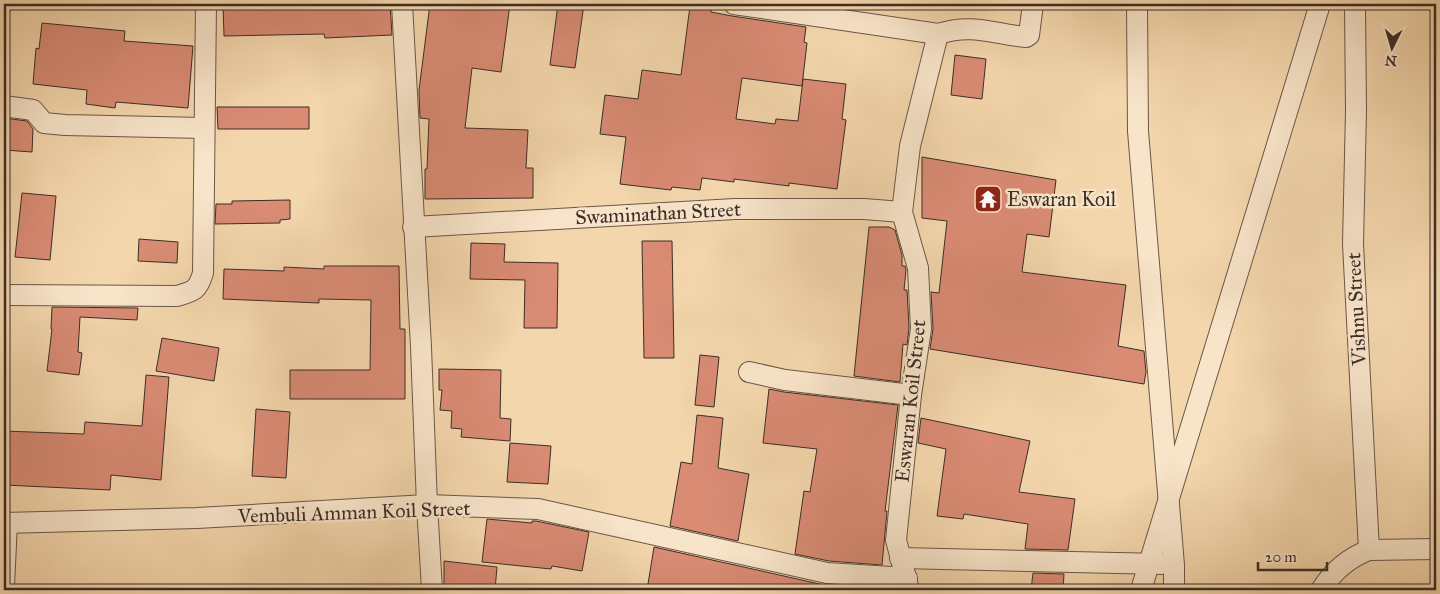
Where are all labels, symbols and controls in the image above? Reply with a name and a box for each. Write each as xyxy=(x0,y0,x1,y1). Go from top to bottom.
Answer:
north arrow xyxy=(1368,22,1418,72)
text: N xyxy=(1384,51,1398,69)
temple icon: Eswaran Koil xyxy=(973,184,1003,214)
place label: Eswaran Koil xyxy=(1007,187,1117,211)
street label: Swaminathan Street xyxy=(575,197,741,229)
street label: Vishnu Street xyxy=(1341,252,1371,367)
street label: Eswaran Koil Street xyxy=(890,319,930,483)
street label: Vembuli Amman Koil Street xyxy=(236,496,471,528)
scale bar xyxy=(1258,539,1326,571)
text: 20 m xyxy=(1265,548,1297,566)

